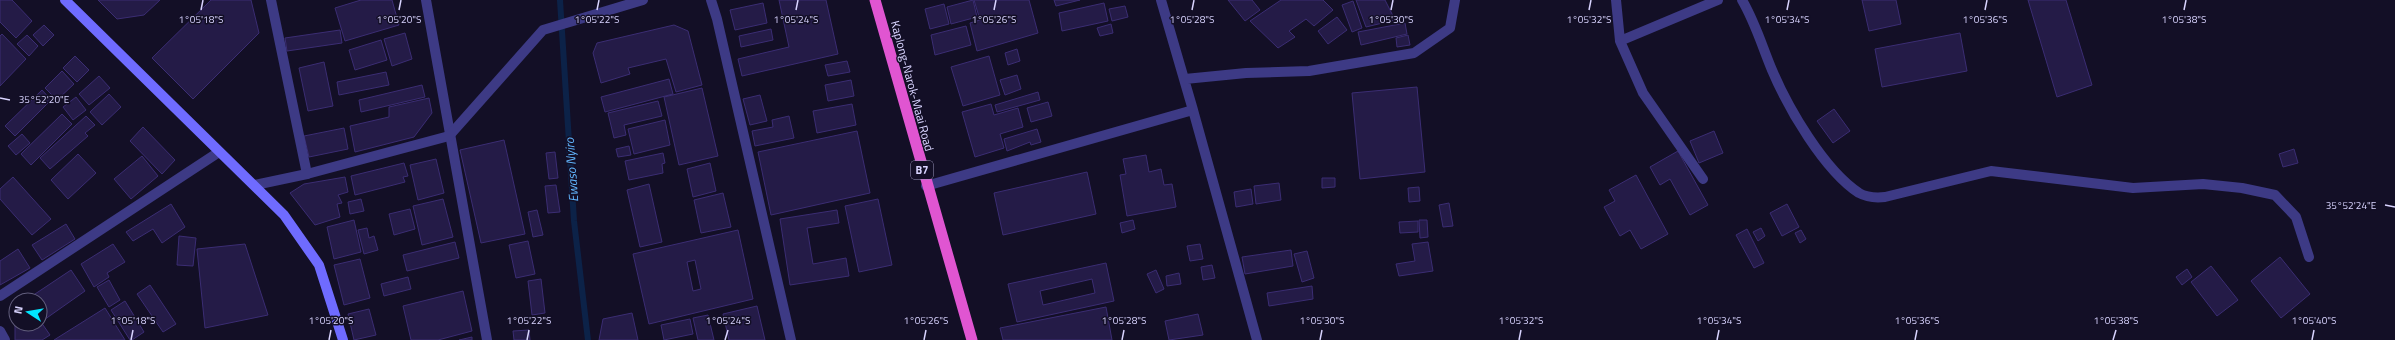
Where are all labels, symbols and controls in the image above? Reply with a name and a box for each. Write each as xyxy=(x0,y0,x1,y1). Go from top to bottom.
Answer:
text: 1°05'18"S xyxy=(179,12,223,27)
text: 1°05'20"S xyxy=(377,12,421,27)
text: 1°05'22"S xyxy=(575,12,619,27)
text: 1°05'24"S xyxy=(774,12,818,27)
text: 1°05'26"S xyxy=(972,12,1016,27)
text: 1°05'28"S xyxy=(1170,12,1214,27)
text: 1°05'30"S xyxy=(1369,12,1413,27)
text: 1°05'32"S xyxy=(1567,12,1611,27)
text: 1°05'34"S xyxy=(1765,12,1809,27)
text: 1°05'36"S xyxy=(1963,12,2007,27)
text: 1°05'38"S xyxy=(2162,12,2206,27)
street label: Kaplong-Narok-Maai Road xyxy=(886,18,939,153)
text: 35°52'20"E xyxy=(19,92,70,107)
water label: Ewaso Nyiro xyxy=(559,137,583,203)
road number: B7 xyxy=(911,161,933,179)
text: 35°52'24"E xyxy=(2326,198,2377,213)
north arrow xyxy=(8,292,48,332)
text: N xyxy=(10,305,27,315)
text: 1°05'18"S xyxy=(111,313,155,328)
text: 1°05'20"S xyxy=(309,313,353,328)
text: 1°05'22"S xyxy=(507,313,551,328)
text: 1°05'24"S xyxy=(706,313,750,328)
text: 1°05'26"S xyxy=(904,313,948,328)
text: 1°05'28"S xyxy=(1102,313,1146,328)
text: 1°05'30"S xyxy=(1300,313,1344,328)
text: 1°05'32"S xyxy=(1499,313,1543,328)
text: 1°05'34"S xyxy=(1697,313,1741,328)
text: 1°05'36"S xyxy=(1895,313,1939,328)
text: 1°05'38"S xyxy=(2094,313,2138,328)
text: 1°05'40"S xyxy=(2292,313,2336,328)

